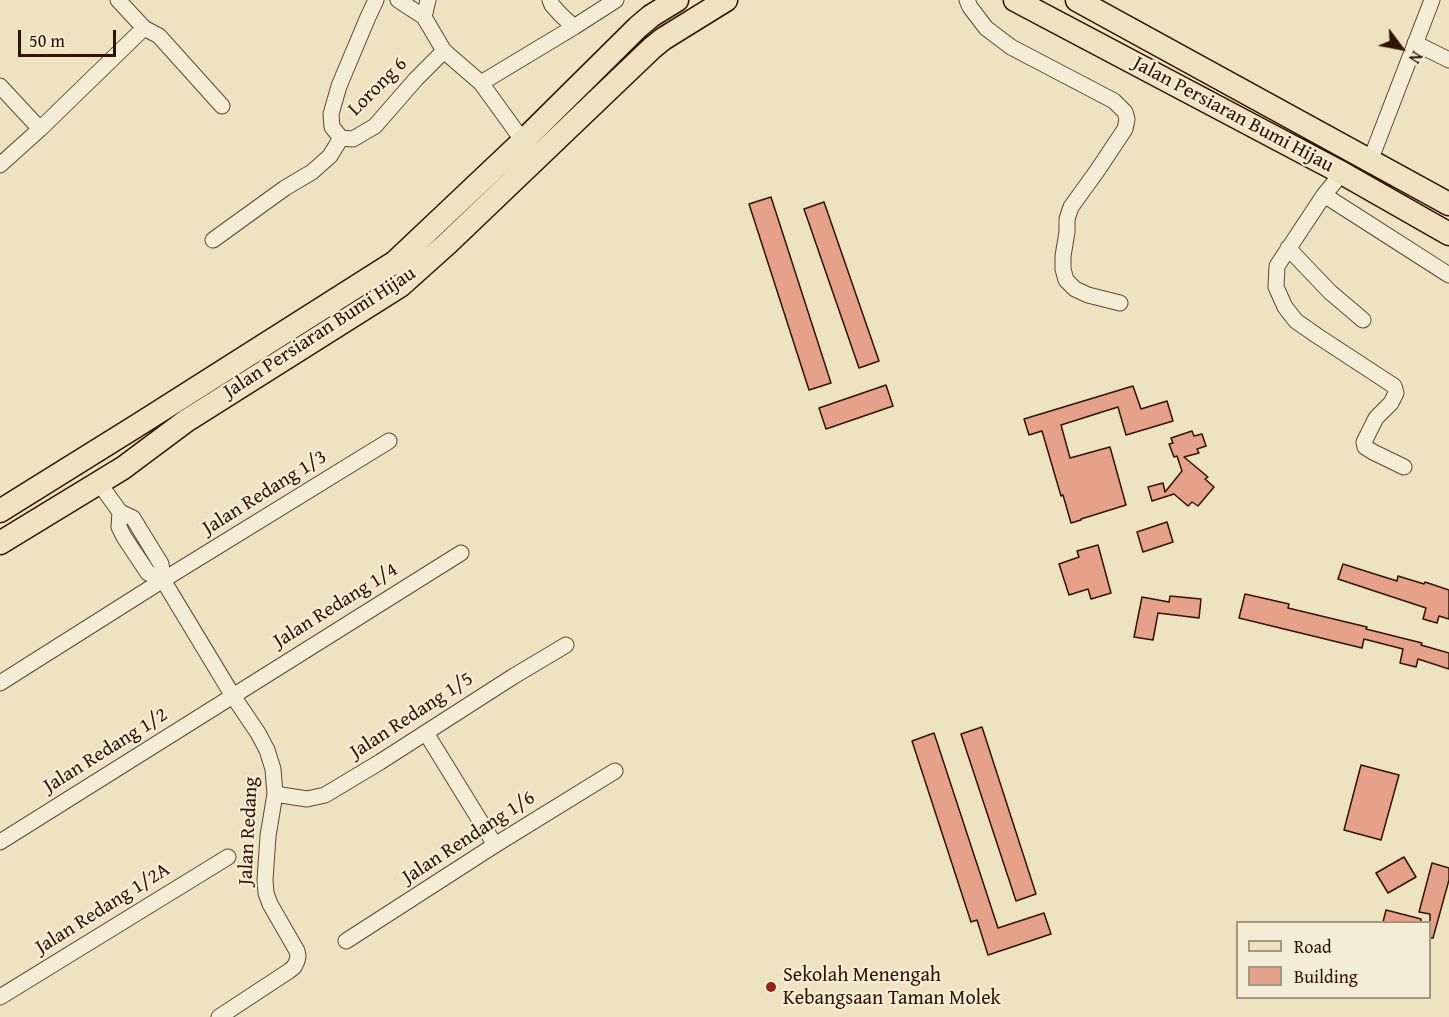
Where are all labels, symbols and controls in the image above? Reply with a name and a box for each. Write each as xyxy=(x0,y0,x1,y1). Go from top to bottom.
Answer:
scale bar xyxy=(21,18,118,56)
north arrow xyxy=(1371,18,1431,78)
text: 50 m xyxy=(29,27,65,54)
text: N xyxy=(1403,47,1429,68)
street label: Jalan Persiaran Bumi Hijau xyxy=(1128,52,1338,178)
street label: Lorong 6 xyxy=(344,53,412,121)
street label: Jalan Persiaran Bumi Hijau xyxy=(220,262,420,404)
street label: Jalan Redang 1/3 xyxy=(199,445,331,541)
street label: Jalan Redang 1/4 xyxy=(270,558,402,654)
street label: Jalan Redang 1/5 xyxy=(346,667,478,765)
street label: Jalan Redang 1/2 xyxy=(40,703,172,799)
street label: Jalan Redang xyxy=(234,776,264,886)
street label: Jalan Rendang 1/6 xyxy=(398,786,540,890)
street label: Jalan Redang 1/2A xyxy=(31,858,175,960)
legend xyxy=(1236,921,1431,999)
text: Road xyxy=(1294,933,1332,960)
text: Building xyxy=(1294,963,1358,990)
place label: Sekolah Menengah Kebangsaan Taman Molek xyxy=(783,964,1001,1011)
marker: Sekolah Menengah Kebangsaan Taman Molek xyxy=(764,980,778,994)

